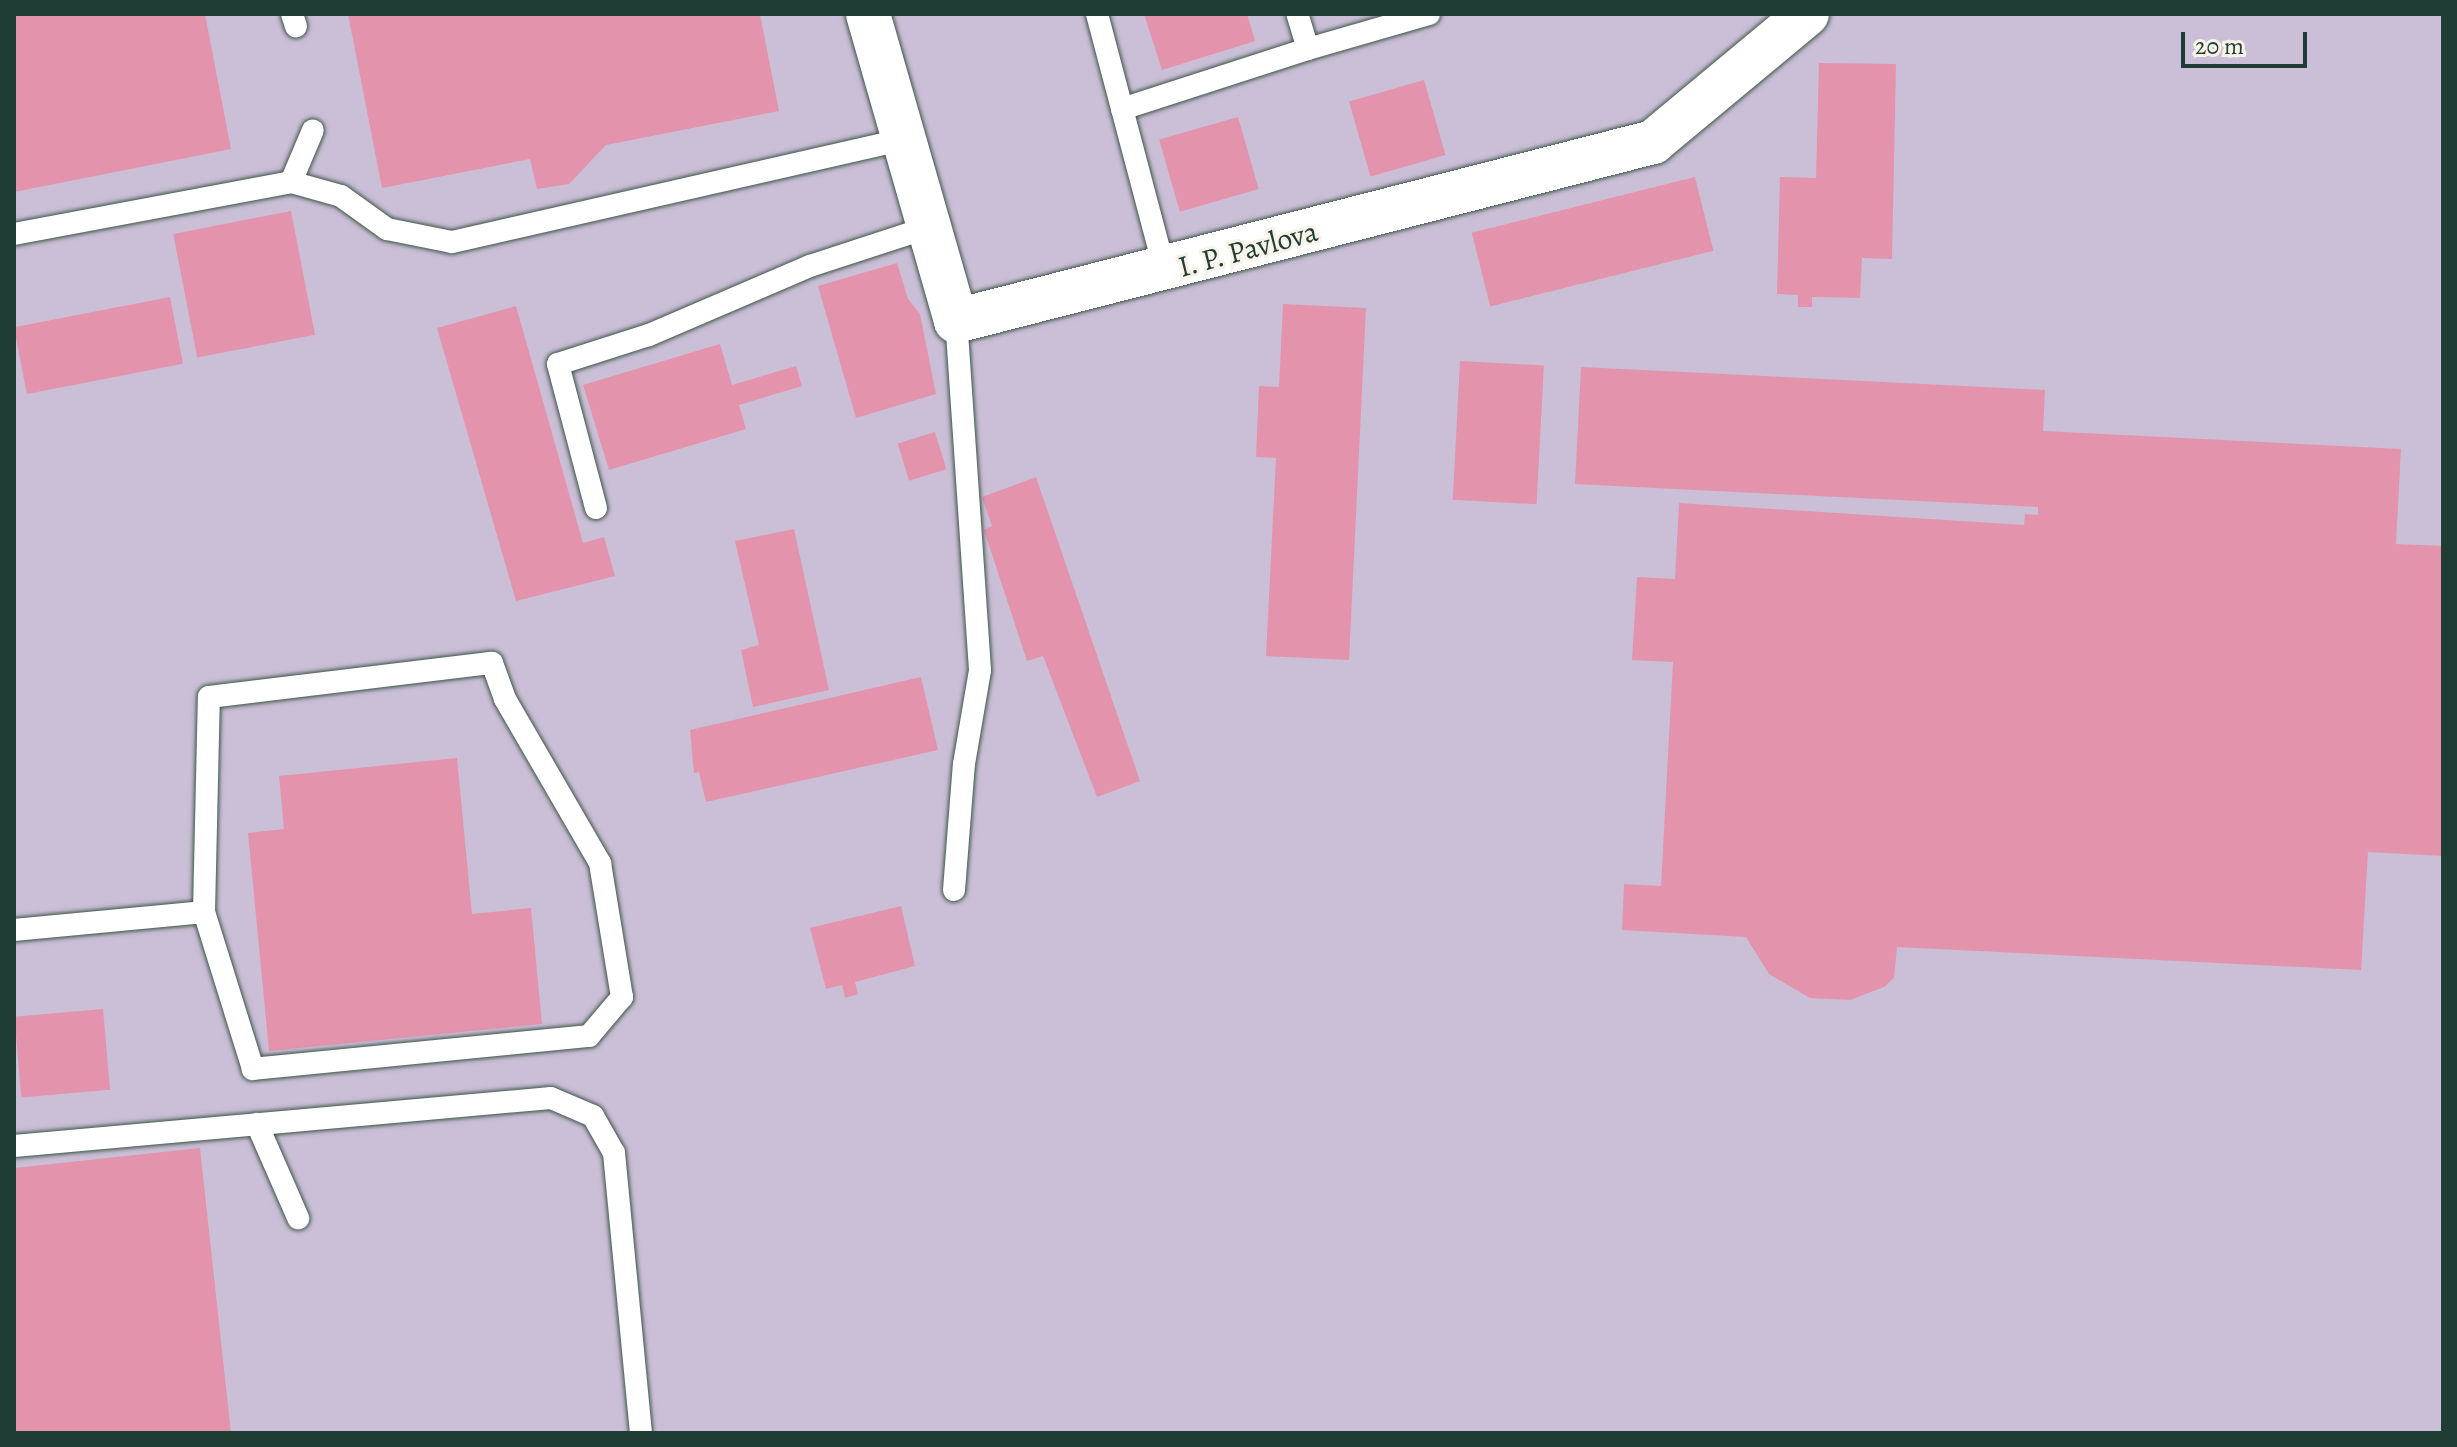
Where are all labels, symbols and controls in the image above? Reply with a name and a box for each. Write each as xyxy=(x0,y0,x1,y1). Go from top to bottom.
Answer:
scale bar xyxy=(2185,16,2311,66)
text: 20 m xyxy=(2195,30,2244,62)
street label: I. P. Pavlova xyxy=(1174,213,1322,285)

